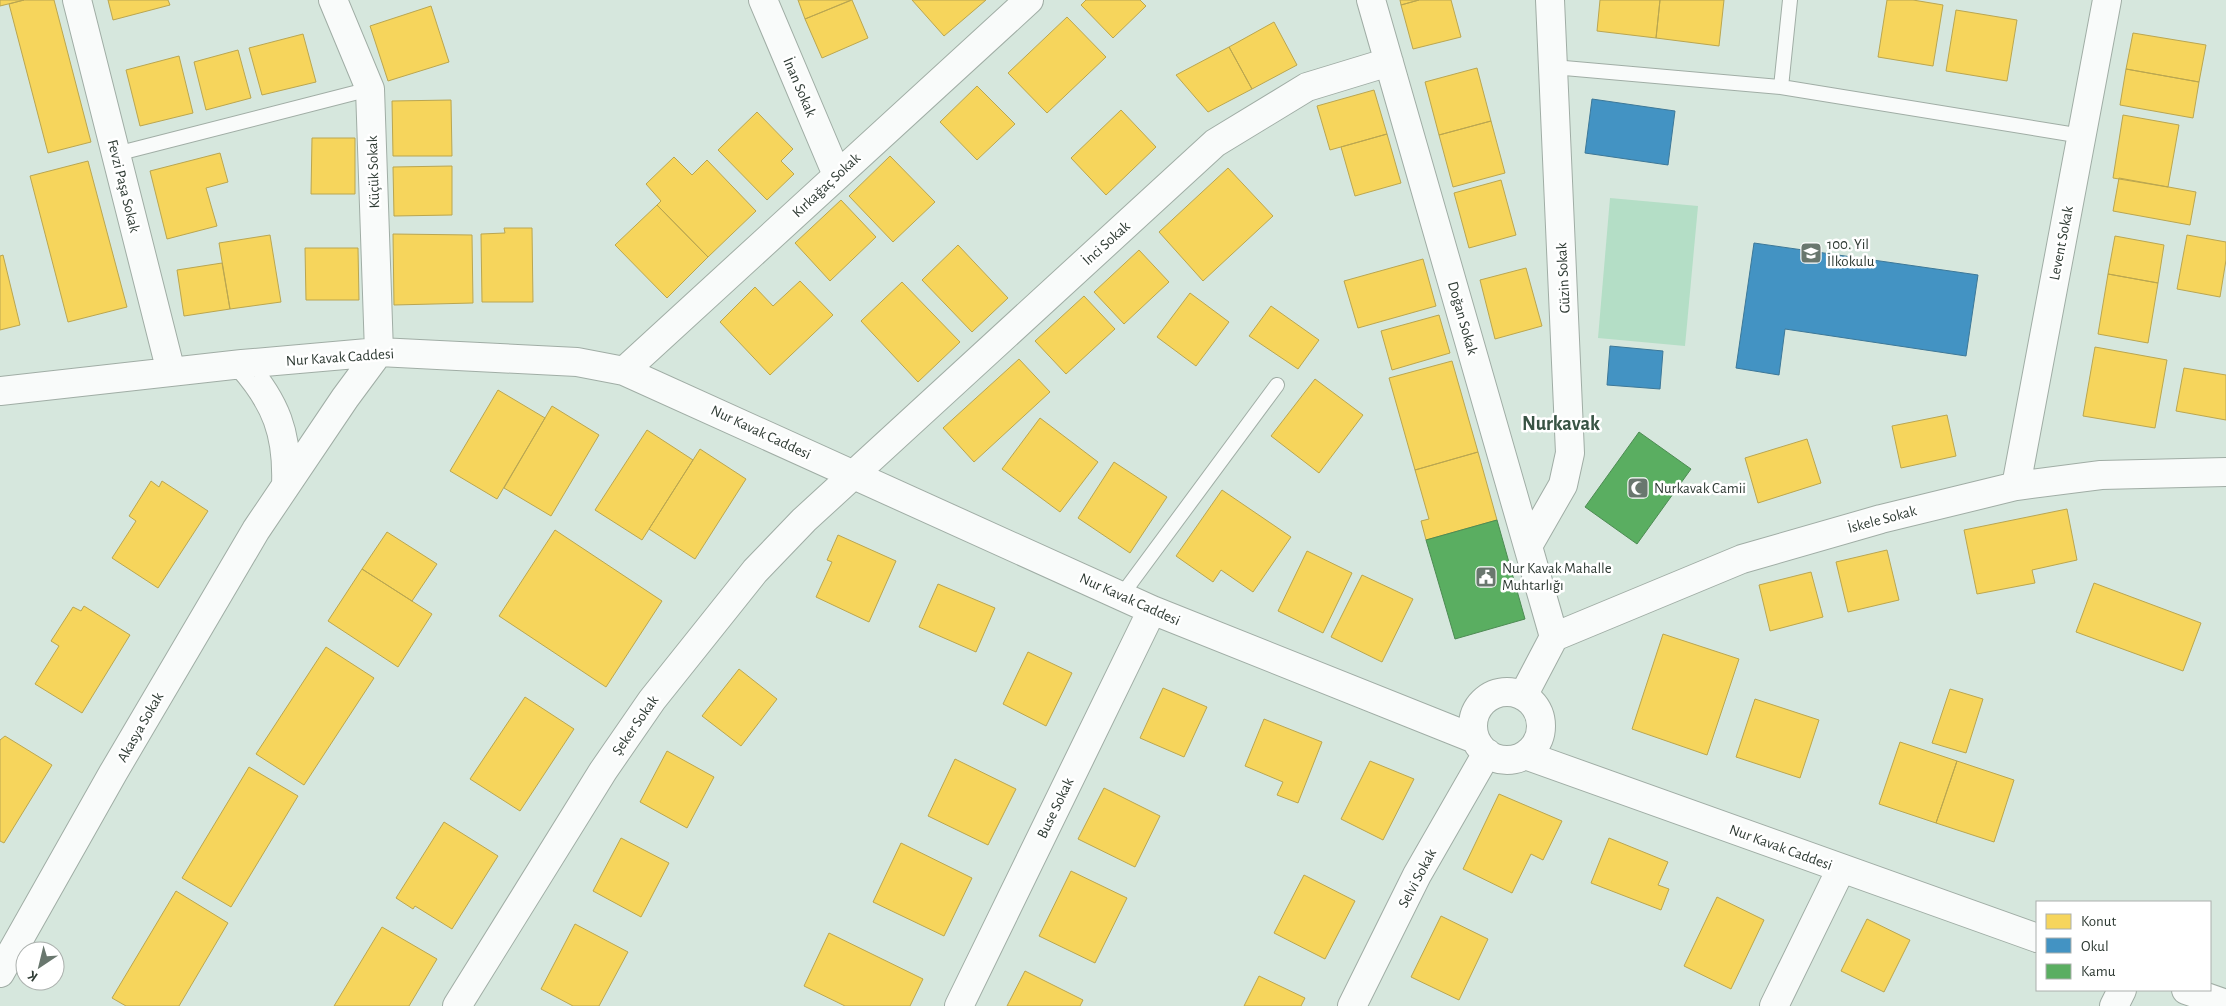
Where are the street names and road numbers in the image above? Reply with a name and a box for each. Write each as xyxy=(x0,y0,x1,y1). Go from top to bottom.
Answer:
street label: İnan Sokak xyxy=(780,54,821,119)
street label: Küçük Sokak xyxy=(365,135,382,209)
street label: Fevzi Paşa Sokak xyxy=(105,138,142,234)
street label: Kırkağaç Sokak xyxy=(789,150,863,220)
street label: Levent Sokak xyxy=(2047,204,2076,282)
street label: İnci Sokak xyxy=(1078,217,1133,268)
street label: Güzin Sokak xyxy=(1554,242,1573,314)
street label: Doğan Sokak xyxy=(1445,280,1480,357)
street label: Nur Kavak Caddesi xyxy=(285,346,395,369)
street label: Nur Kavak Caddesi xyxy=(708,403,813,462)
street label: İskele Sokak xyxy=(1846,501,1918,536)
street label: Nur Kavak Caddesi xyxy=(1077,571,1182,628)
street label: Akasya Sokak xyxy=(115,690,166,765)
street label: Şeker Sokak xyxy=(609,693,661,758)
street label: Buse Sokak xyxy=(1034,776,1077,841)
street label: Nur Kavak Caddesi xyxy=(1727,822,1834,873)
street label: Selvi Sokak xyxy=(1396,846,1439,910)

